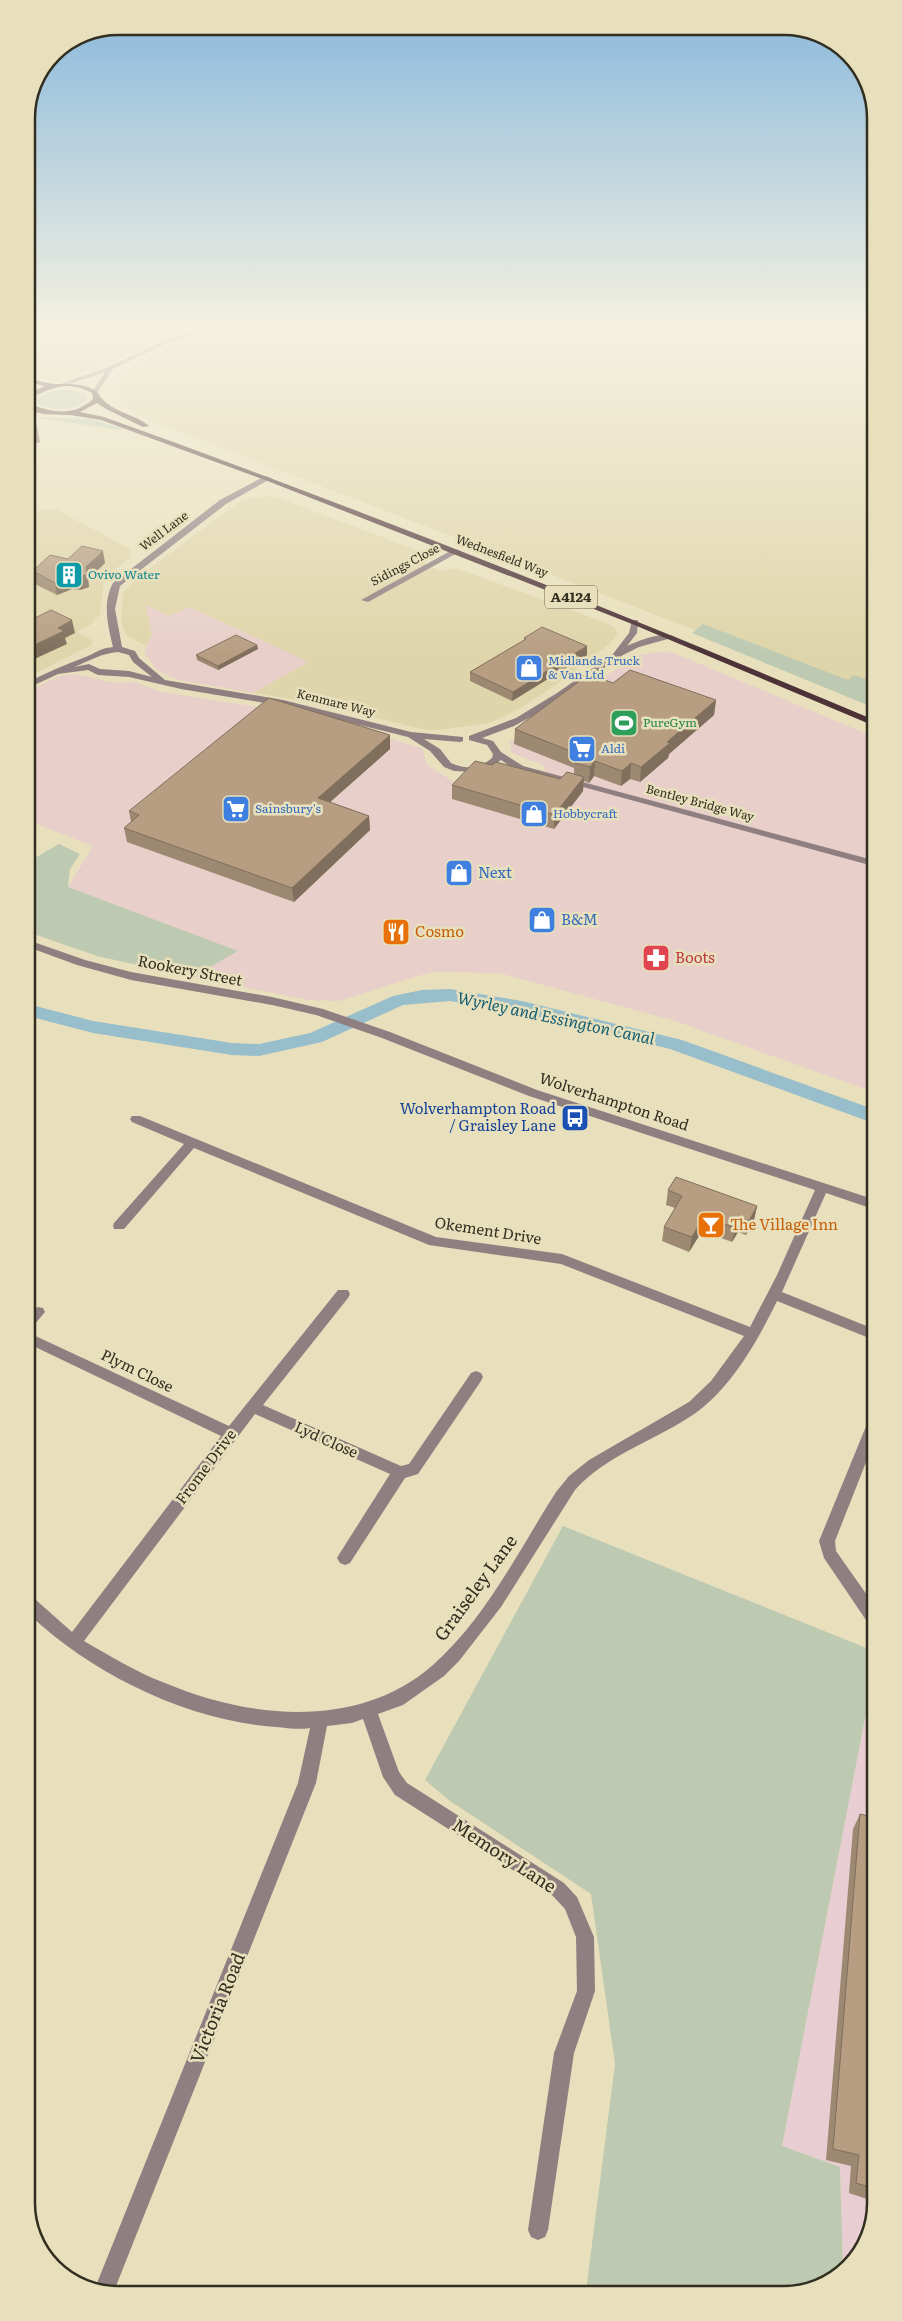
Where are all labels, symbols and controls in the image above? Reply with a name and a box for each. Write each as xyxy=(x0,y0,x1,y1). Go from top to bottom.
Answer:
street label: Well Lane xyxy=(135,506,191,554)
street label: Wednesfield Way xyxy=(453,529,551,581)
street label: Sidings Close xyxy=(367,538,442,590)
building icon: Ovivo Water xyxy=(54,560,84,590)
place label: Ovivo Water xyxy=(88,565,160,583)
road number: A4124 xyxy=(545,586,597,608)
place label: Midlands Truck & Van Ltd xyxy=(548,651,640,683)
shop icon: Midlands Truck & Van Ltd xyxy=(514,653,544,683)
street label: Kenmare Way xyxy=(295,684,378,721)
sports icon: PureGym xyxy=(609,708,639,738)
place label: PureGym xyxy=(643,713,697,731)
supermarket icon: Aldi xyxy=(567,734,597,764)
place label: Aldi xyxy=(601,739,625,757)
street label: Bentley Bridge Way xyxy=(644,779,756,825)
supermarket icon: Sainsbury's xyxy=(221,794,251,824)
place label: Sainsbury's xyxy=(255,799,321,817)
shop icon: Hobbycraft xyxy=(519,799,549,829)
place label: Hobbycraft xyxy=(553,804,617,822)
shop icon: Next xyxy=(444,858,474,888)
place label: Next xyxy=(478,860,512,883)
shop icon: B&M xyxy=(527,905,557,935)
place label: B&M xyxy=(561,907,598,930)
restaurant icon: Cosmo xyxy=(381,917,411,947)
place label: Cosmo xyxy=(415,919,464,942)
pharmacy icon: Boots xyxy=(641,943,671,973)
place label: Boots xyxy=(675,945,715,968)
street label: Rookery Street xyxy=(136,948,245,991)
water label: Wyrley and Essington Canal xyxy=(455,984,658,1050)
street label: Wolverhampton Road xyxy=(537,1065,692,1136)
place label: Wolverhampton Road / Graisley Lane xyxy=(400,1096,556,1136)
bus stop icon: Wolverhampton Road / Graisley Lane xyxy=(560,1103,590,1133)
street label: Okement Drive xyxy=(433,1210,544,1249)
bar icon: The Village Inn xyxy=(696,1210,726,1240)
place label: The Village Inn xyxy=(730,1212,838,1235)
street label: Plym Close xyxy=(98,1342,178,1397)
street label: Lyd Close xyxy=(291,1414,362,1463)
street label: Frome Drive xyxy=(169,1423,241,1509)
street label: Graiseley Lane xyxy=(427,1528,523,1646)
street label: Memory Lane xyxy=(447,1811,562,1899)
street label: Victoria Road xyxy=(182,1948,251,2067)

